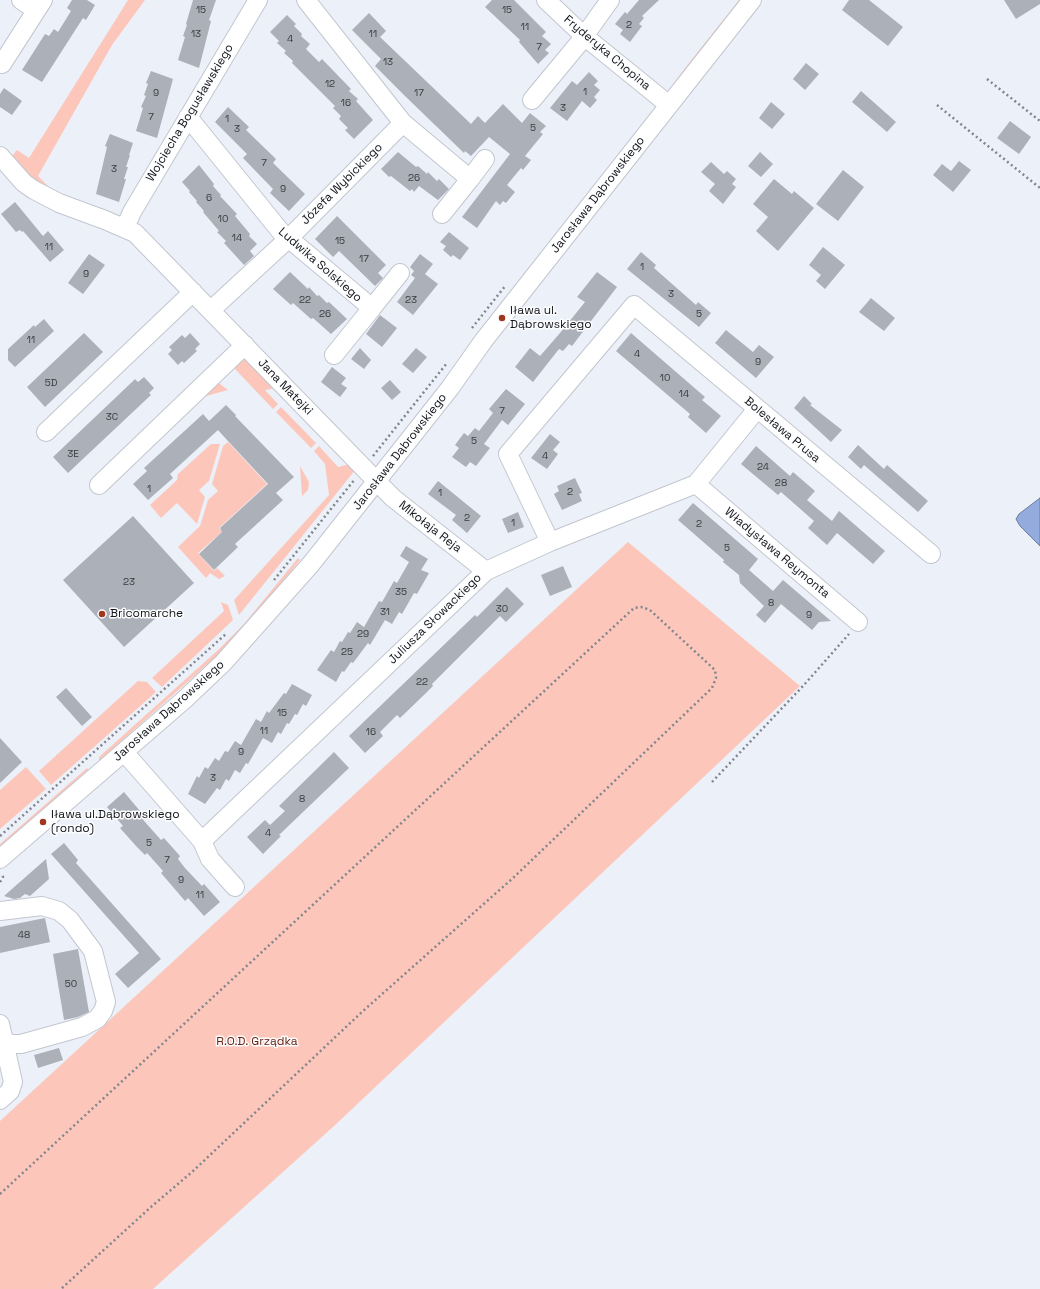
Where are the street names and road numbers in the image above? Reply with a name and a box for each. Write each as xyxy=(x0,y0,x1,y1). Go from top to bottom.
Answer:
street label: Fryderyka Chopina xyxy=(561,13,653,93)
street label: Wojciecha Bogusławskiego xyxy=(143,42,237,184)
street label: Jarosława Dąbrowskiego xyxy=(548,134,648,256)
street label: Józefa Wybickiego xyxy=(298,140,386,228)
street label: Ludwika Solskiego xyxy=(275,225,365,305)
street label: Jana Matejki xyxy=(255,356,315,418)
street label: Jarosława Dąbrowskiego xyxy=(350,391,450,513)
street label: Bolesława Prusa xyxy=(741,394,823,466)
street label: Mikołaja Reja xyxy=(396,498,464,556)
street label: Władysława Reymonta xyxy=(721,505,833,601)
street label: Juliusza Słowackiego xyxy=(385,571,485,667)
street label: Jarosława Dąbrowskiego xyxy=(111,657,227,765)

